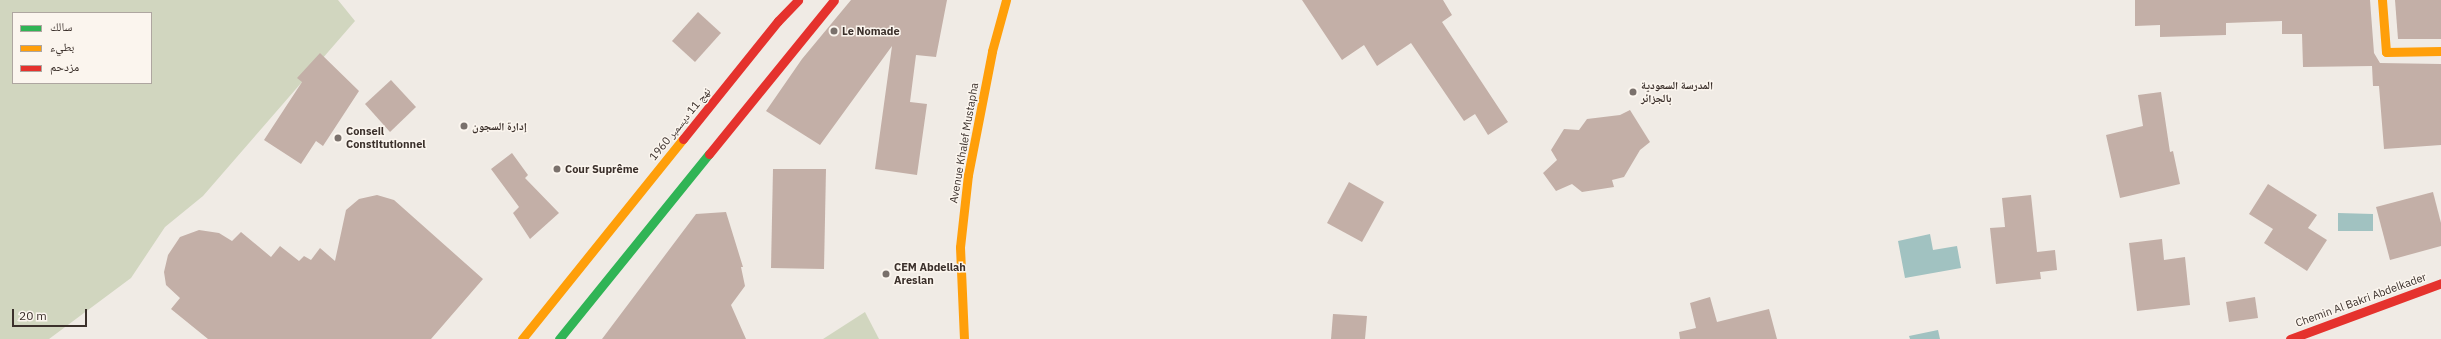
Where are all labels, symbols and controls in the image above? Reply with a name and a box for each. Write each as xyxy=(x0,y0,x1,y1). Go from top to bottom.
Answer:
legend xyxy=(12,12,152,84)
text: سالك xyxy=(50,19,72,34)
place label: Le Nomade xyxy=(842,24,900,38)
marker: Le Nomade xyxy=(829,26,839,36)
text: بطيء xyxy=(50,39,74,54)
text: مزدحم xyxy=(50,59,79,74)
place label: المدرسة السعودية بالجزائر xyxy=(1641,79,1713,105)
street label: Avenue Khalef Mustapha xyxy=(947,82,981,204)
street label: نهج 11 ديسمبر 1960 xyxy=(647,85,713,163)
marker: المدرسة السعودية بالجزائر xyxy=(1628,87,1638,97)
place label: إدارة السجون xyxy=(472,119,527,133)
marker: إدارة السجون xyxy=(459,121,469,131)
place label: Conseil Constitutionnel xyxy=(346,125,426,151)
marker: Conseil Constitutionnel xyxy=(333,133,343,143)
place label: Cour Suprême xyxy=(565,162,639,176)
marker: Cour Suprême xyxy=(552,164,562,174)
place label: CEM Abdellah Areslan xyxy=(894,261,966,287)
marker: CEM Abdellah Areslan xyxy=(881,269,891,279)
street label: Chemin Al Bakri Abdelkader xyxy=(2294,270,2428,330)
scale bar xyxy=(14,301,89,327)
text: 20 m xyxy=(19,308,47,323)

